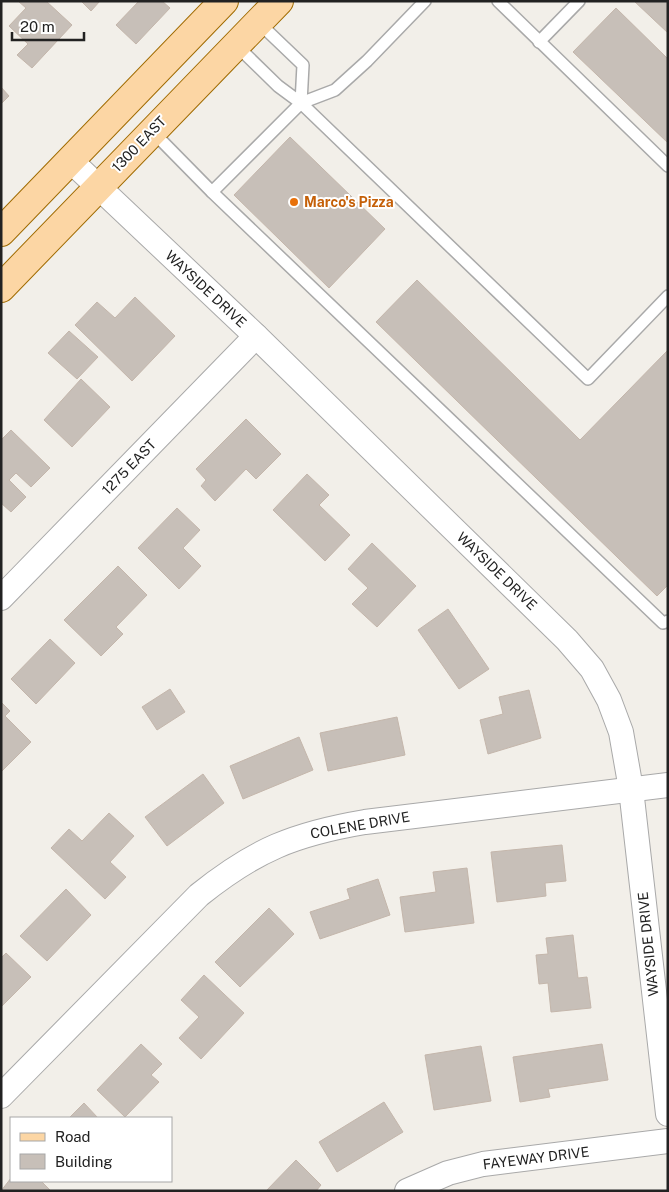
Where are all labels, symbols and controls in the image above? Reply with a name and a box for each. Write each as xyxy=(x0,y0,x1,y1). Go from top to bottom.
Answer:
scale bar xyxy=(12,10,85,42)
text: 20 m xyxy=(20,18,55,35)
street label: 1300 EAST xyxy=(109,113,169,175)
place label: Marco's Pizza xyxy=(304,194,394,210)
marker: Marco's Pizza xyxy=(288,196,300,208)
street label: WAYSIDE DRIVE xyxy=(162,247,250,331)
street label: 1275 EAST xyxy=(99,436,159,498)
street label: WAYSIDE DRIVE xyxy=(454,529,540,613)
street label: COLENE DRIVE xyxy=(309,808,411,842)
street label: WAYSIDE DRIVE xyxy=(635,891,661,997)
legend xyxy=(10,1117,172,1182)
text: Road xyxy=(55,1128,91,1145)
street label: FAYEWAY DRIVE xyxy=(482,1144,590,1172)
text: Building xyxy=(55,1153,113,1170)

